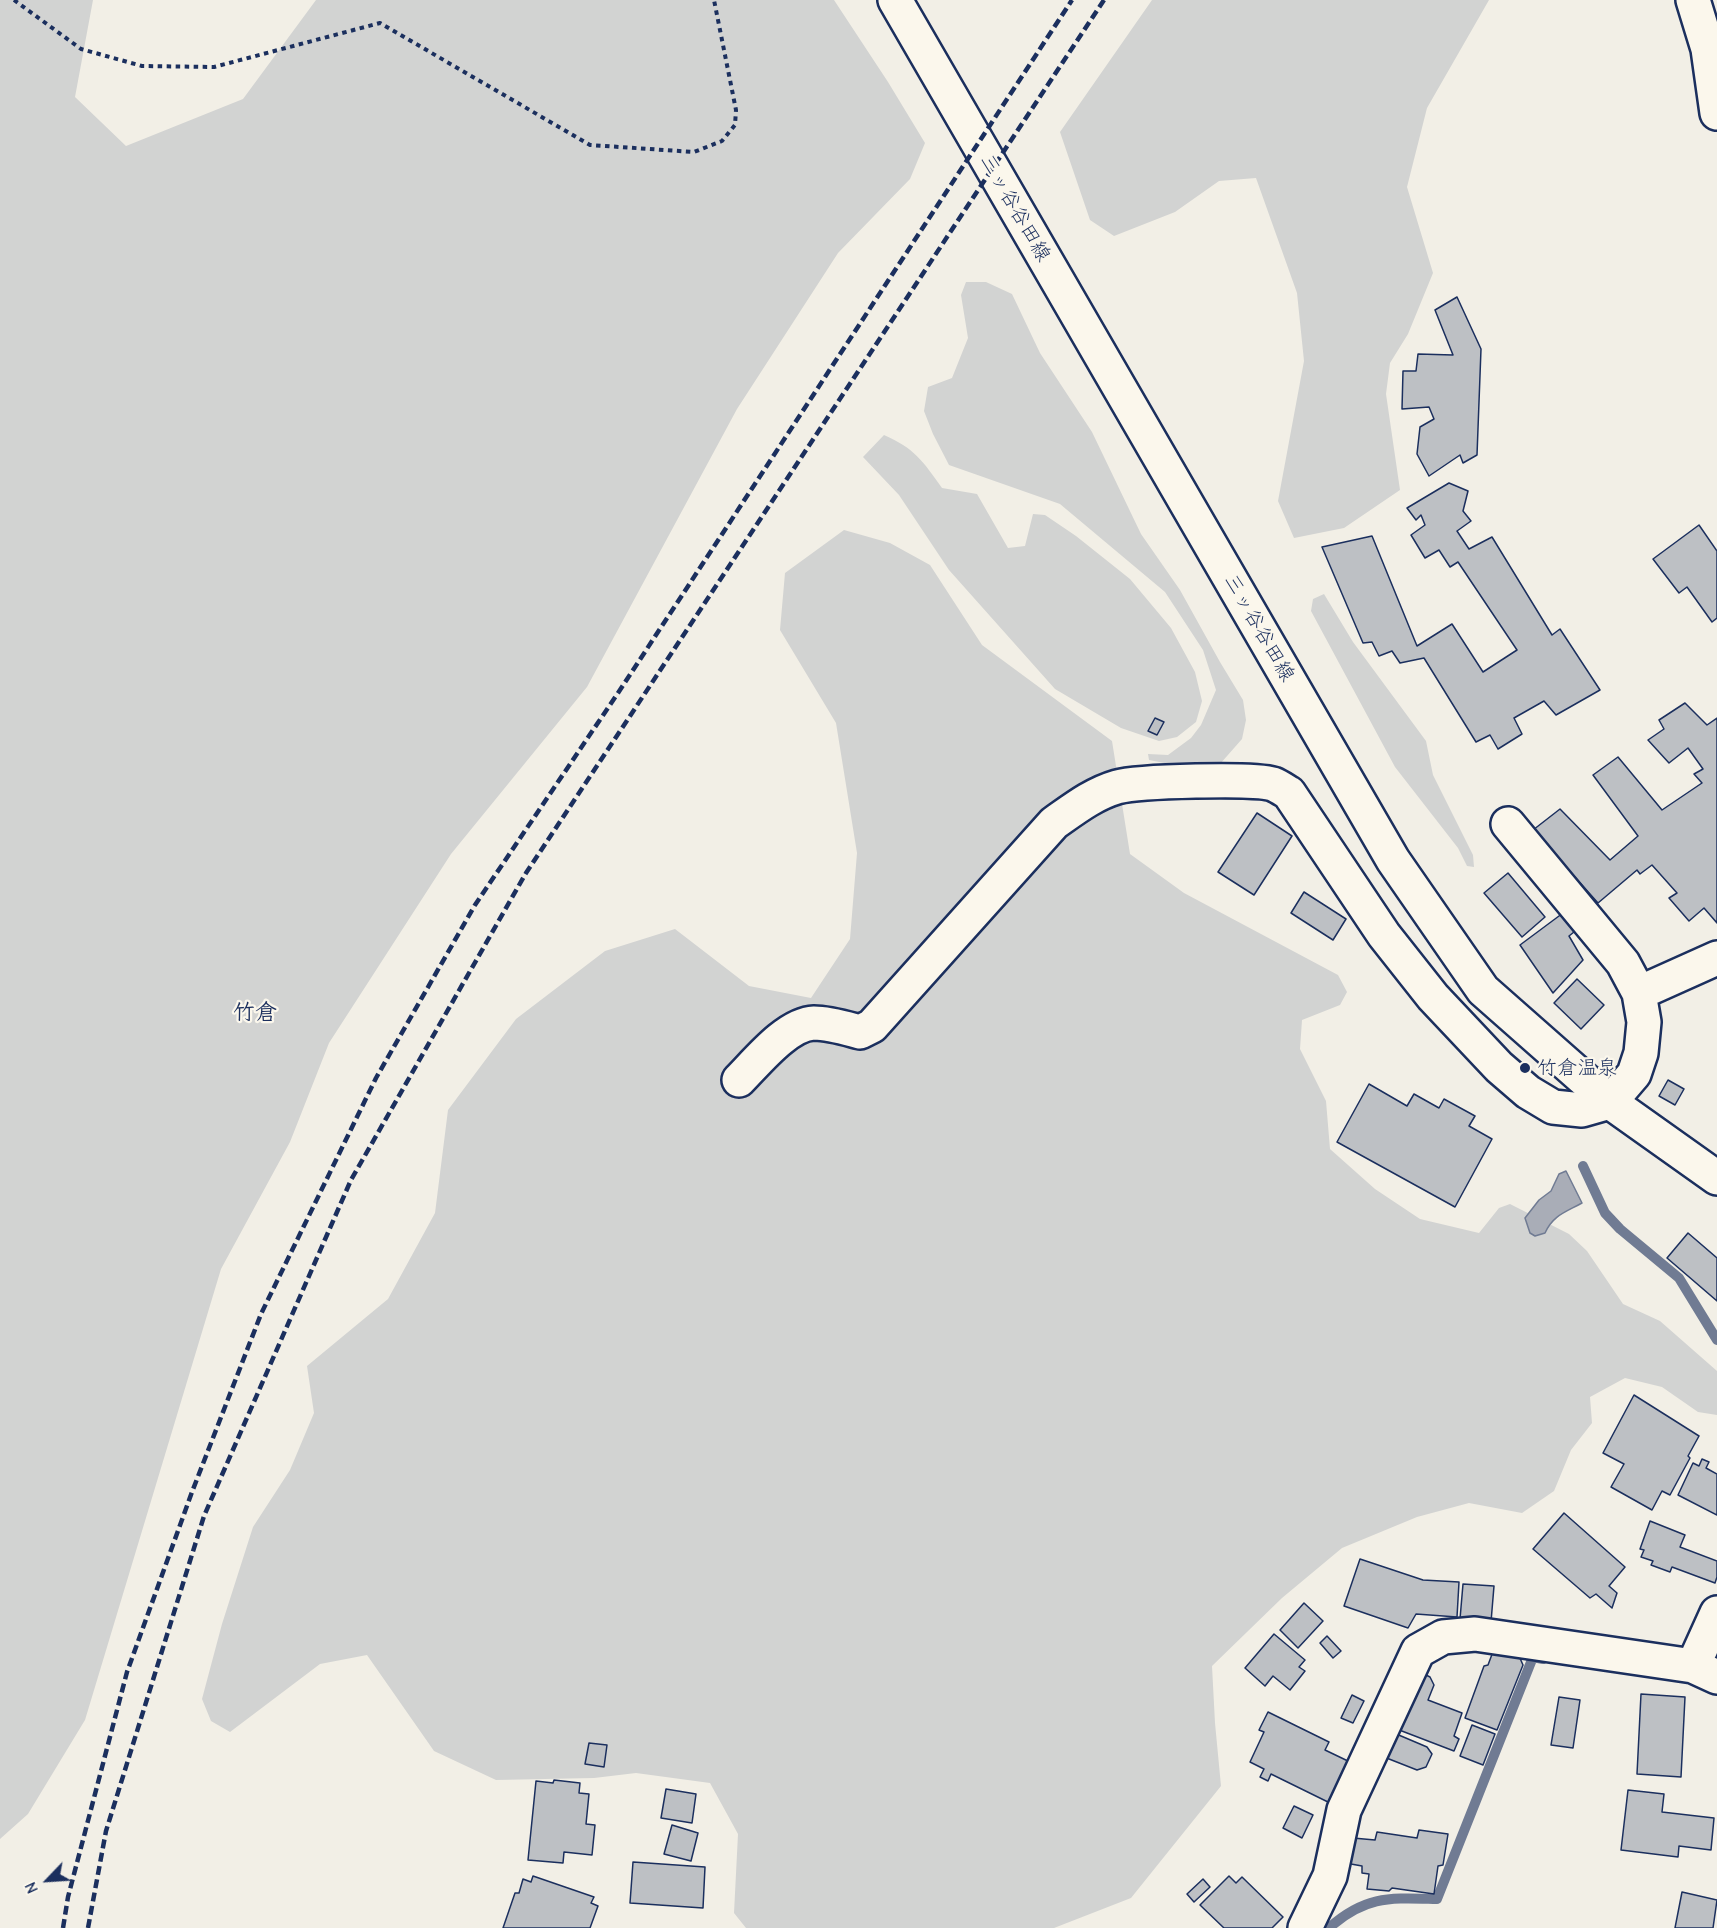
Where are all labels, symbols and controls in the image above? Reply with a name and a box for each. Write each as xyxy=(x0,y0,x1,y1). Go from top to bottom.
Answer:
street label: 三ッ谷谷田線 xyxy=(975,150,1055,266)
street label: 三ッ谷谷田線 xyxy=(1219,570,1299,686)
district label: 竹倉 xyxy=(233,1000,277,1026)
place label: 竹倉温泉 xyxy=(1537,1056,1617,1080)
marker: 竹倉温泉 xyxy=(1518,1061,1532,1075)
north arrow xyxy=(18,1850,78,1910)
text: N xyxy=(21,1879,42,1896)

